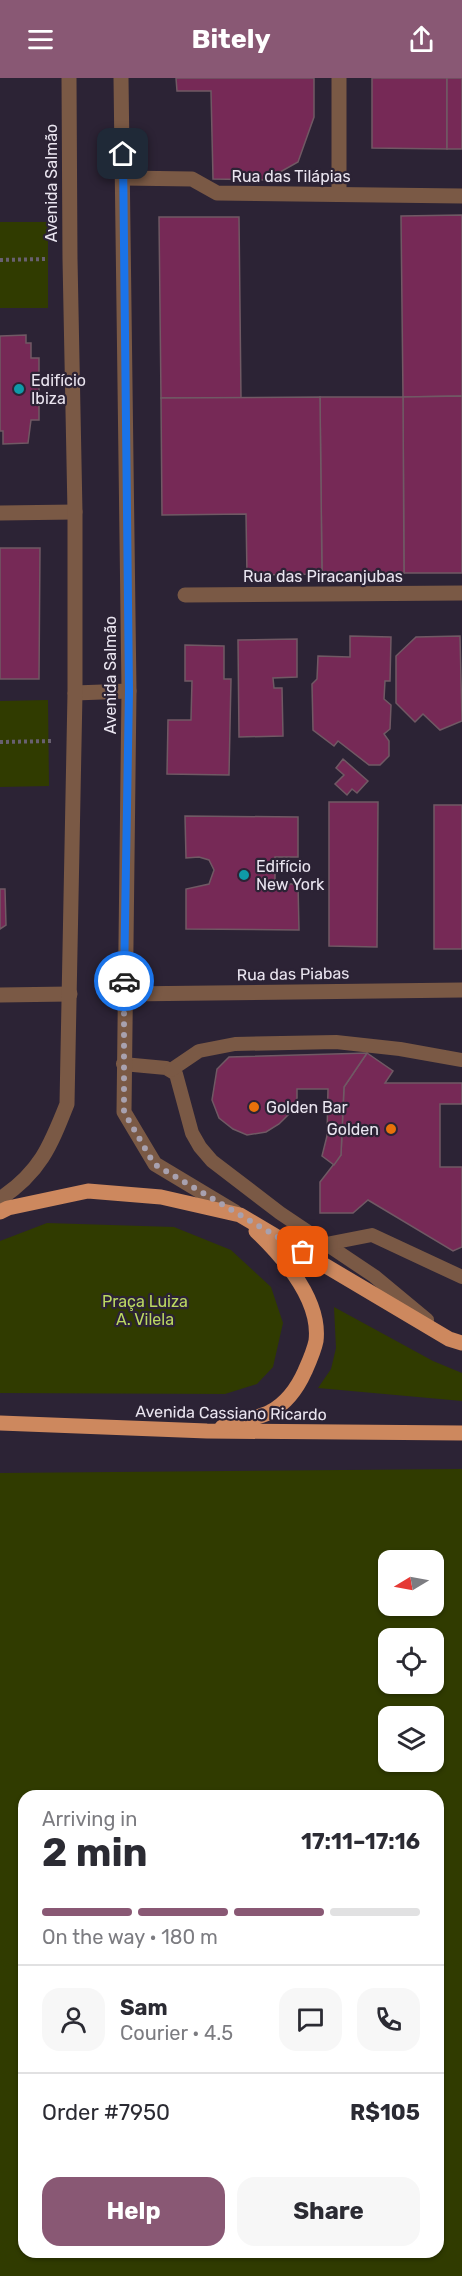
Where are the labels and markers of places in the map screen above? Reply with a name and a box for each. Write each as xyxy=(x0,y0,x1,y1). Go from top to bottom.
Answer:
pin xyxy=(97,128,148,179)
place label: Edifício Ibiza xyxy=(31,371,86,408)
marker: Edifício Ibiza xyxy=(12,382,26,396)
place label: Edifício New York xyxy=(256,857,325,894)
marker: Edifício New York xyxy=(237,868,251,882)
place label: Golden Bar xyxy=(266,1098,348,1117)
marker: Golden Bar xyxy=(247,1100,261,1114)
place label: Golden xyxy=(327,1120,379,1139)
marker: Golden xyxy=(384,1122,398,1136)
pin xyxy=(277,1226,328,1277)

